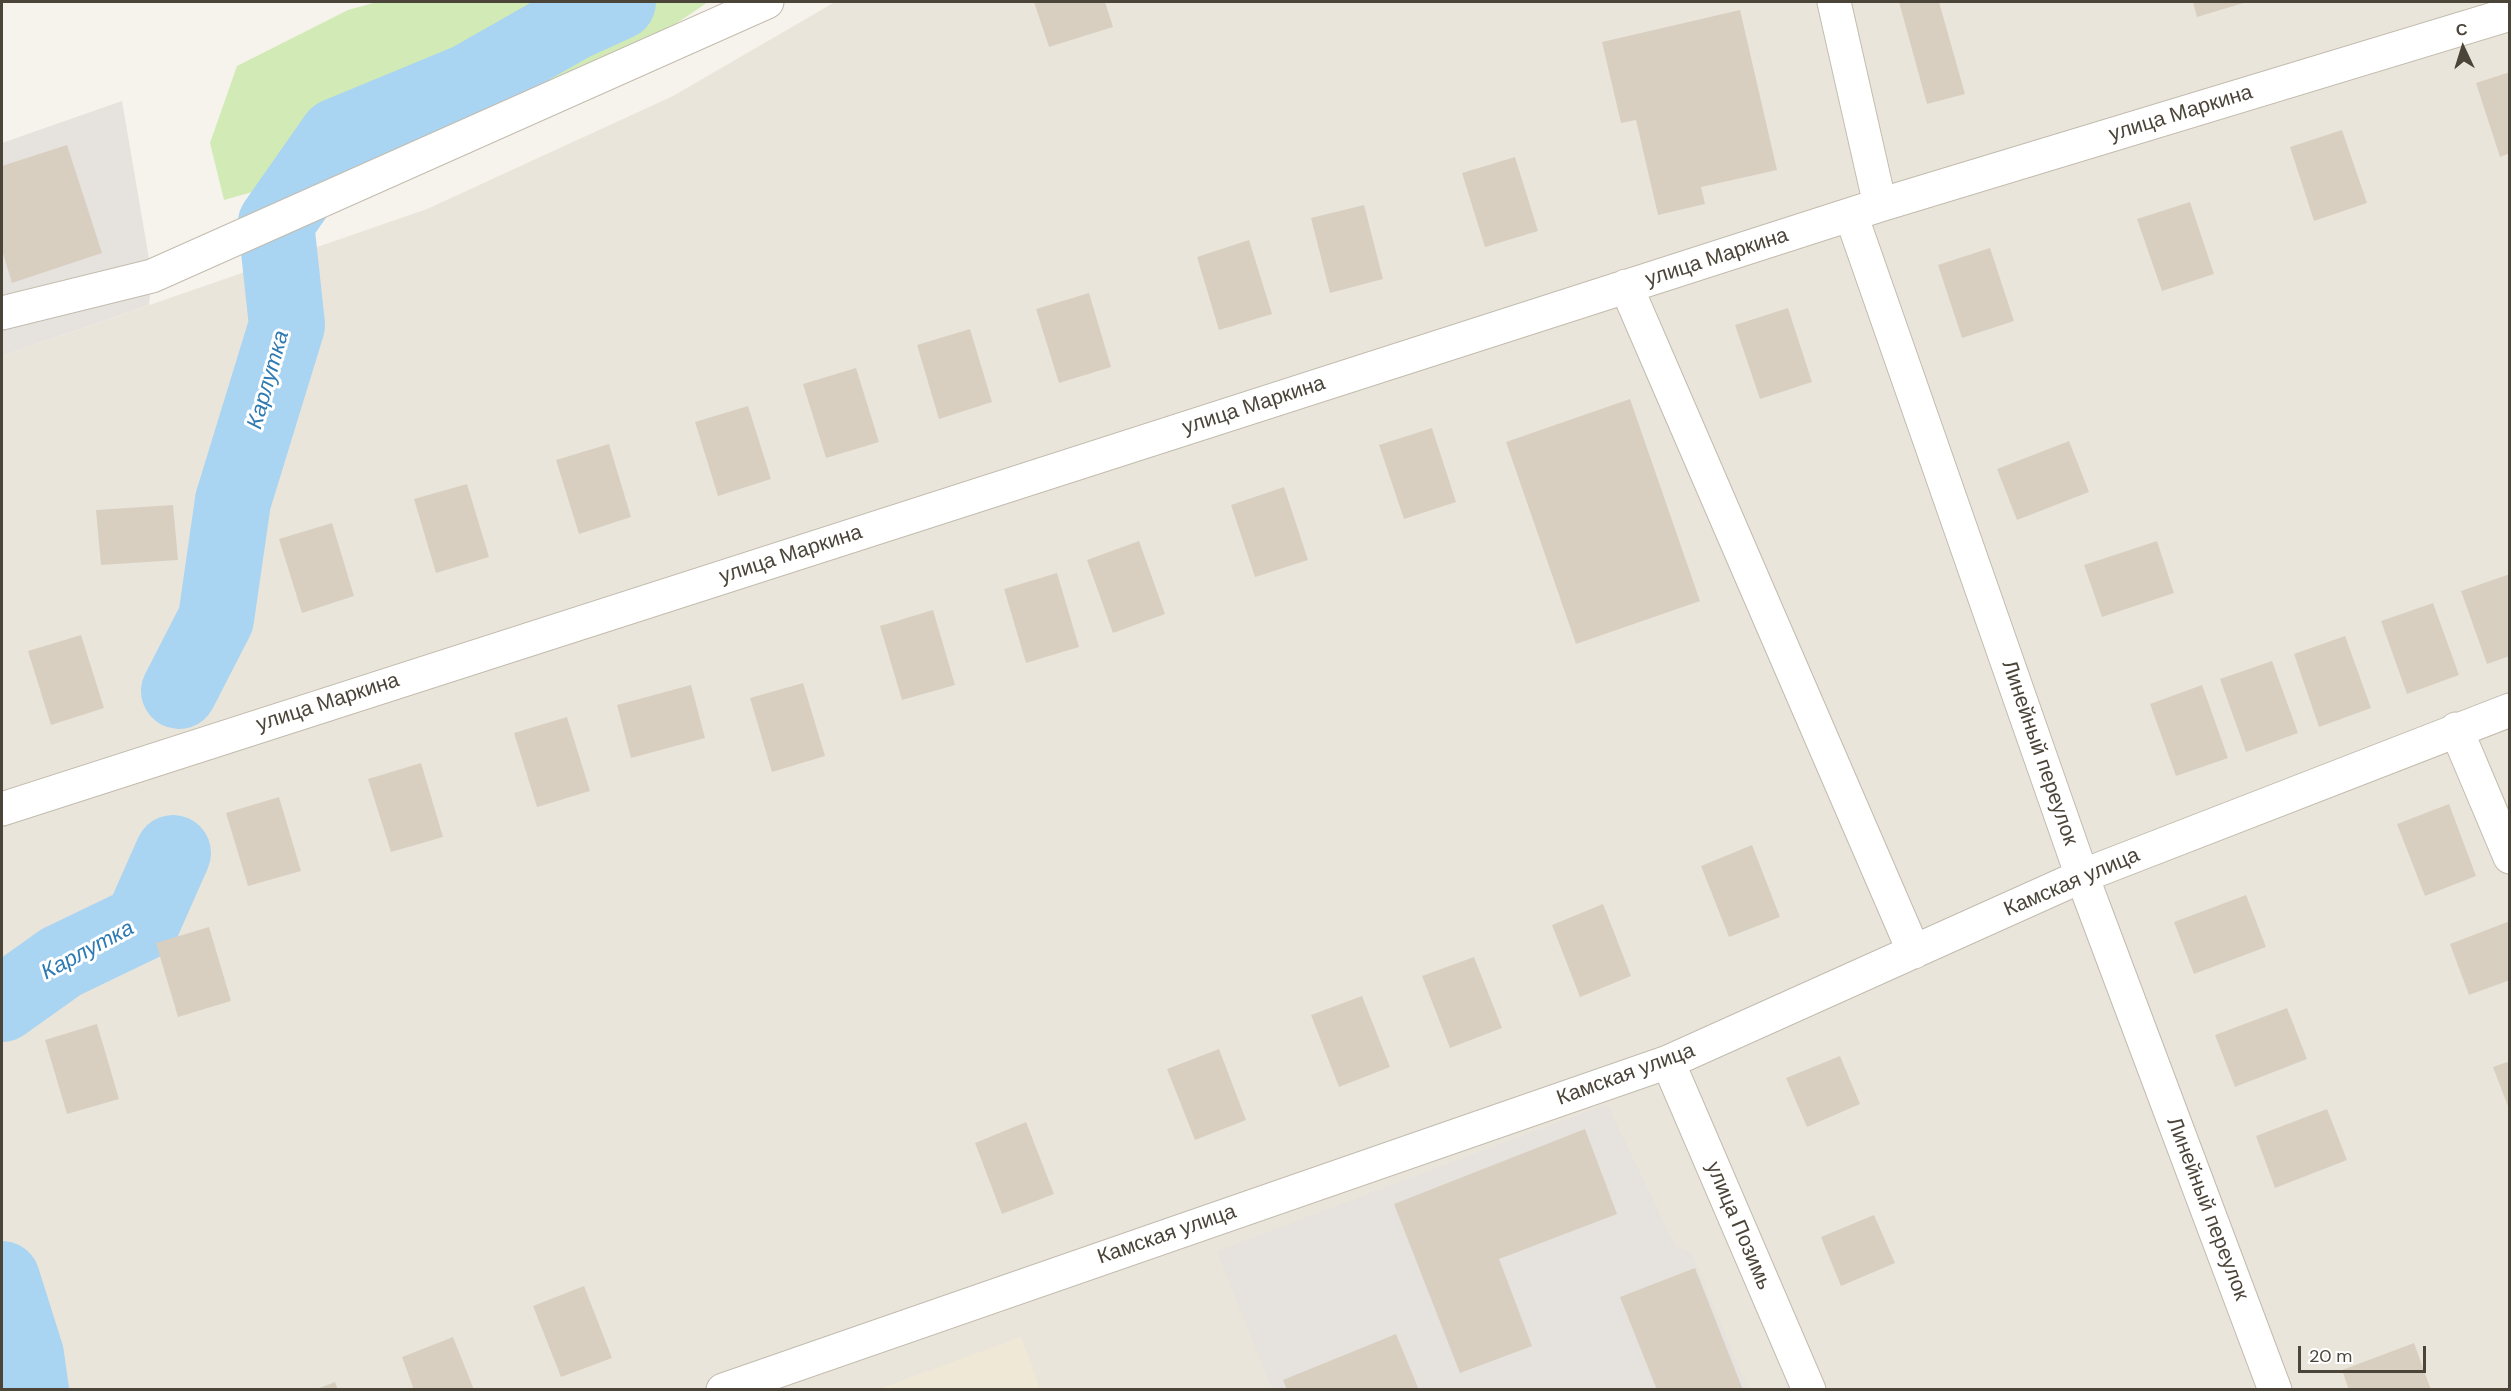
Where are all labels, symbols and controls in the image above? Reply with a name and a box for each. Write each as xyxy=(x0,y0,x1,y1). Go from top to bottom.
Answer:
north arrow xyxy=(2433,18,2493,78)
text: С xyxy=(2455,19,2468,40)
street label: улица Маркина xyxy=(2106,80,2256,148)
street label: улица Маркина xyxy=(1642,223,1792,293)
water label: Карлутка xyxy=(242,328,296,432)
street label: улица Маркина xyxy=(1179,371,1329,441)
street label: улица Маркина xyxy=(716,520,866,590)
street label: Линейный переулок xyxy=(1995,657,2083,849)
street label: улица Маркина xyxy=(253,668,403,738)
street label: Камская улица xyxy=(2000,843,2144,923)
water label: Карлутка xyxy=(37,916,139,986)
street label: Камская улица xyxy=(1554,1038,1698,1112)
street label: Линейный переулок xyxy=(2160,1114,2254,1304)
street label: улица Позимь xyxy=(1700,1158,1776,1294)
street label: Камская улица xyxy=(1094,1200,1240,1270)
scale bar xyxy=(2301,1334,2428,1372)
text: 20 m xyxy=(2309,1344,2352,1368)

